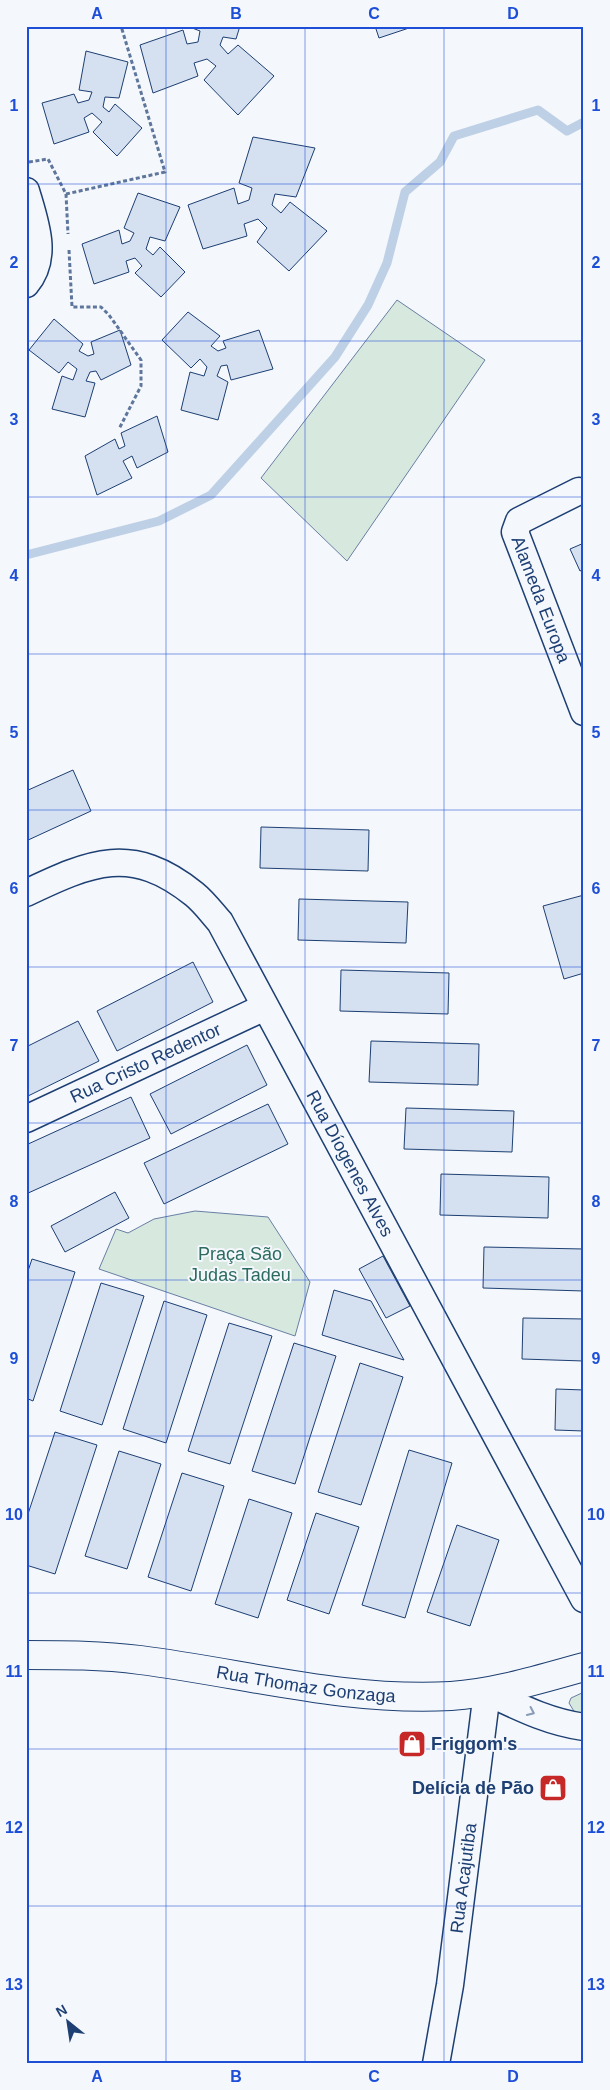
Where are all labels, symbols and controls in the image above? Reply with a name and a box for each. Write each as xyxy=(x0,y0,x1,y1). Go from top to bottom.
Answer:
text: A xyxy=(91,5,103,22)
text: B xyxy=(230,5,242,22)
text: C xyxy=(368,5,380,22)
text: D xyxy=(507,5,519,22)
text: 1 xyxy=(10,97,19,114)
text: 1 xyxy=(592,97,601,114)
text: 2 xyxy=(10,254,19,271)
text: 2 xyxy=(592,254,601,271)
text: 3 xyxy=(10,411,19,428)
text: 3 xyxy=(592,411,601,428)
street label: Alameda Europa xyxy=(507,533,575,667)
text: 4 xyxy=(10,567,19,584)
text: 4 xyxy=(592,567,601,584)
text: 5 xyxy=(10,724,19,741)
text: 5 xyxy=(592,724,601,741)
text: 6 xyxy=(10,880,19,897)
text: 6 xyxy=(592,880,601,897)
street label: Rua Cristo Redentor xyxy=(67,1019,224,1107)
text: 7 xyxy=(10,1037,19,1054)
text: 7 xyxy=(592,1037,601,1054)
street label: Rua Díogenes Alves xyxy=(302,1087,397,1240)
text: 8 xyxy=(10,1193,19,1210)
text: 8 xyxy=(592,1193,601,1210)
park label: Praça São Judas Tadeu xyxy=(189,1244,291,1285)
text: 9 xyxy=(10,1350,19,1367)
text: 9 xyxy=(592,1350,601,1367)
text: 10 xyxy=(5,1506,23,1523)
text: 10 xyxy=(587,1506,605,1523)
street label: Rua Thomaz Gonzaga xyxy=(215,1662,397,1706)
text: 11 xyxy=(6,1663,23,1680)
text: 11 xyxy=(588,1663,605,1680)
one-way arrow xyxy=(526,1706,535,1717)
shop icon: Friggom's xyxy=(397,1729,427,1759)
place label: Friggom's xyxy=(431,1734,517,1754)
shop icon: Delícia de Pão xyxy=(538,1773,568,1803)
place label: Delícia de Pão xyxy=(412,1778,534,1798)
text: 12 xyxy=(5,1819,23,1836)
text: 12 xyxy=(587,1819,605,1836)
street label: Rua Acajutiba xyxy=(447,1821,481,1934)
text: 13 xyxy=(5,1976,23,1993)
text: 13 xyxy=(587,1976,605,1993)
north arrow xyxy=(42,1998,92,2048)
text: N xyxy=(53,2001,70,2020)
text: A xyxy=(91,2068,103,2085)
text: B xyxy=(230,2068,242,2085)
text: C xyxy=(368,2068,380,2085)
text: D xyxy=(507,2068,519,2085)

